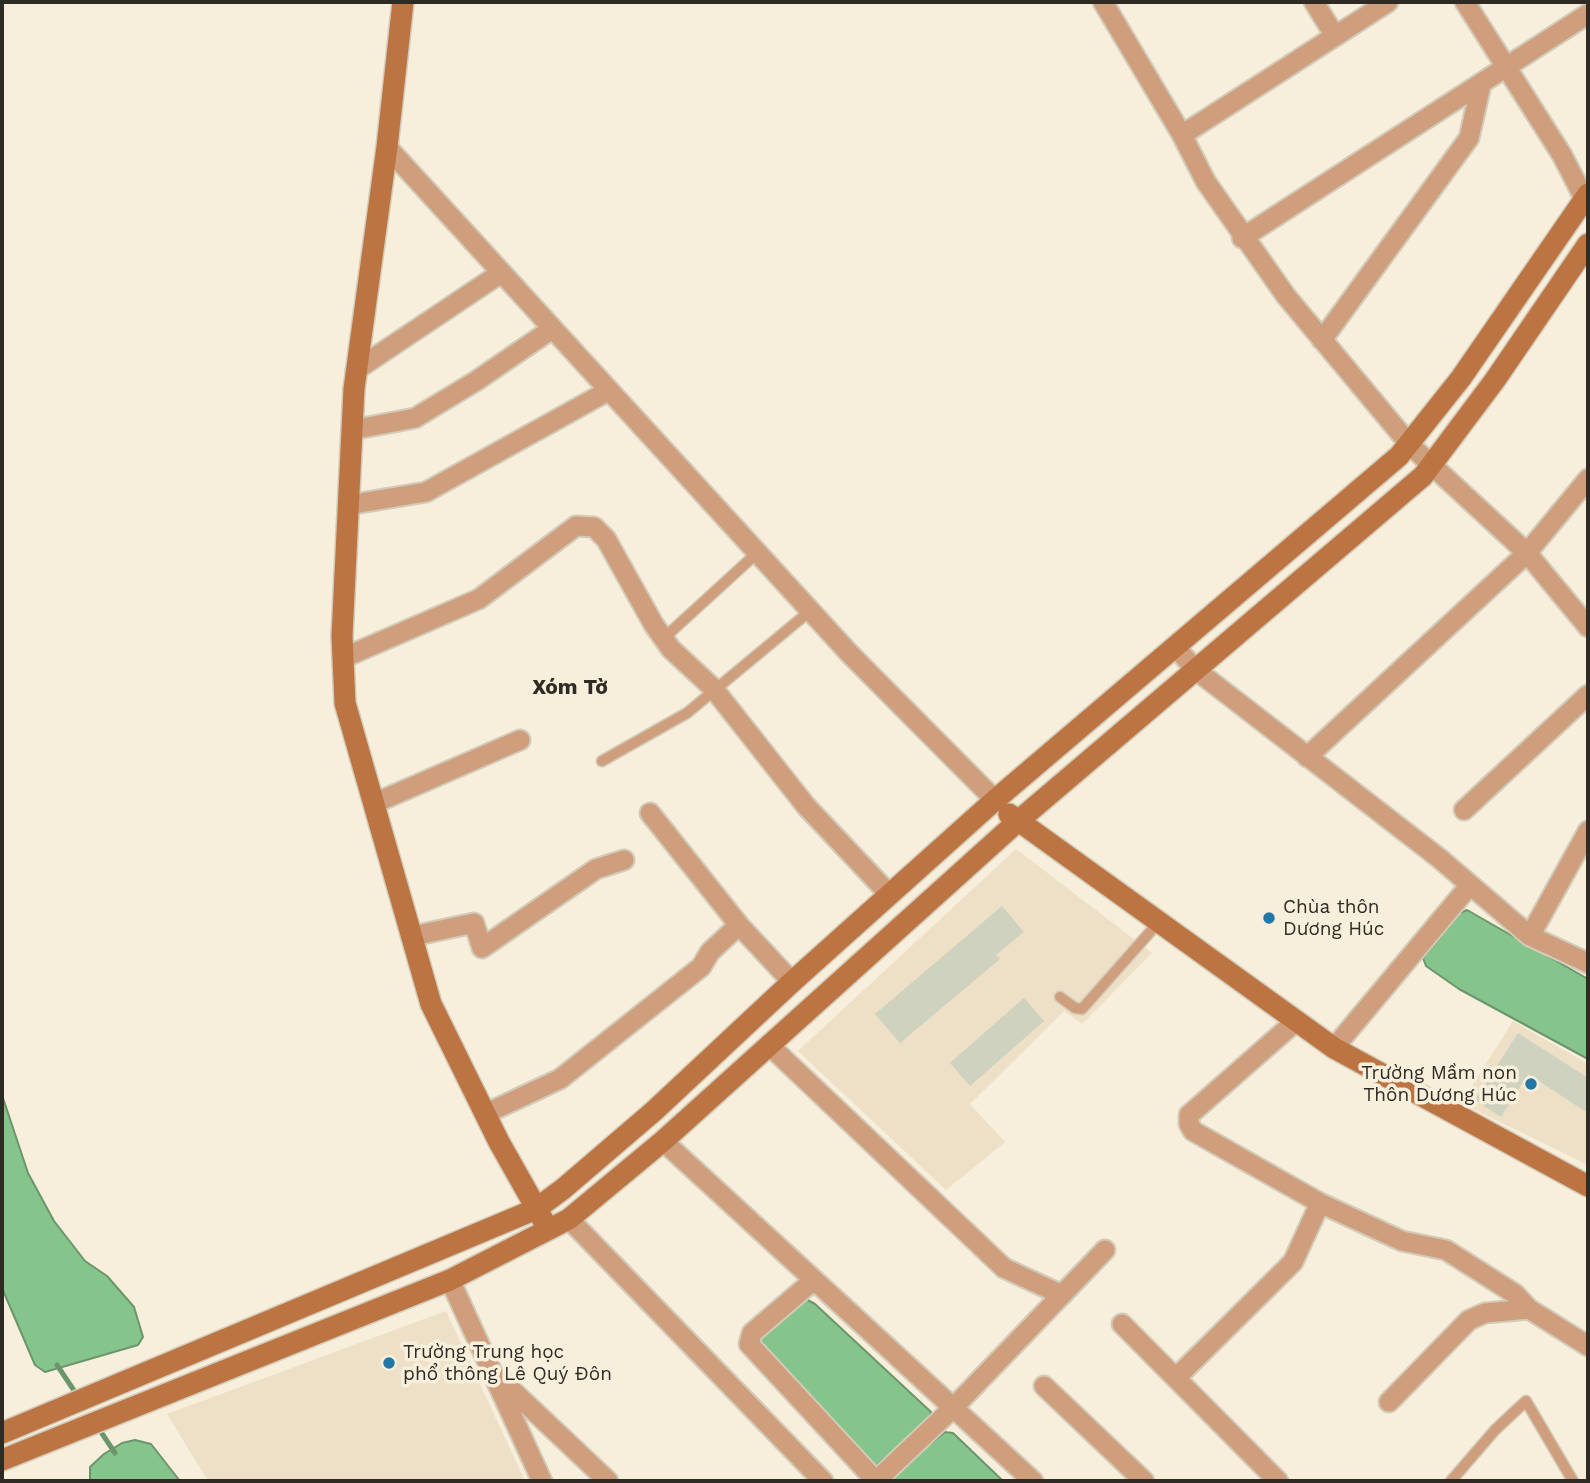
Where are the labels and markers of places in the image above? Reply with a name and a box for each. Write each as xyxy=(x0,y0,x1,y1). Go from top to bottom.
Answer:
place label: Chùa thôn Dương Húc xyxy=(1283,896,1384,940)
marker: Chùa thôn Dương Húc xyxy=(1261,910,1277,926)
place label: Trường Mầm non Thôn Dương Húc xyxy=(1361,1062,1517,1106)
marker: Trường Mầm non Thôn Dương Húc xyxy=(1523,1076,1539,1092)
place label: Trường Trung học phổ thông Lê Quý Đôn xyxy=(403,1341,612,1385)
marker: Trường Trung học phổ thông Lê Quý Đôn xyxy=(381,1355,397,1371)

